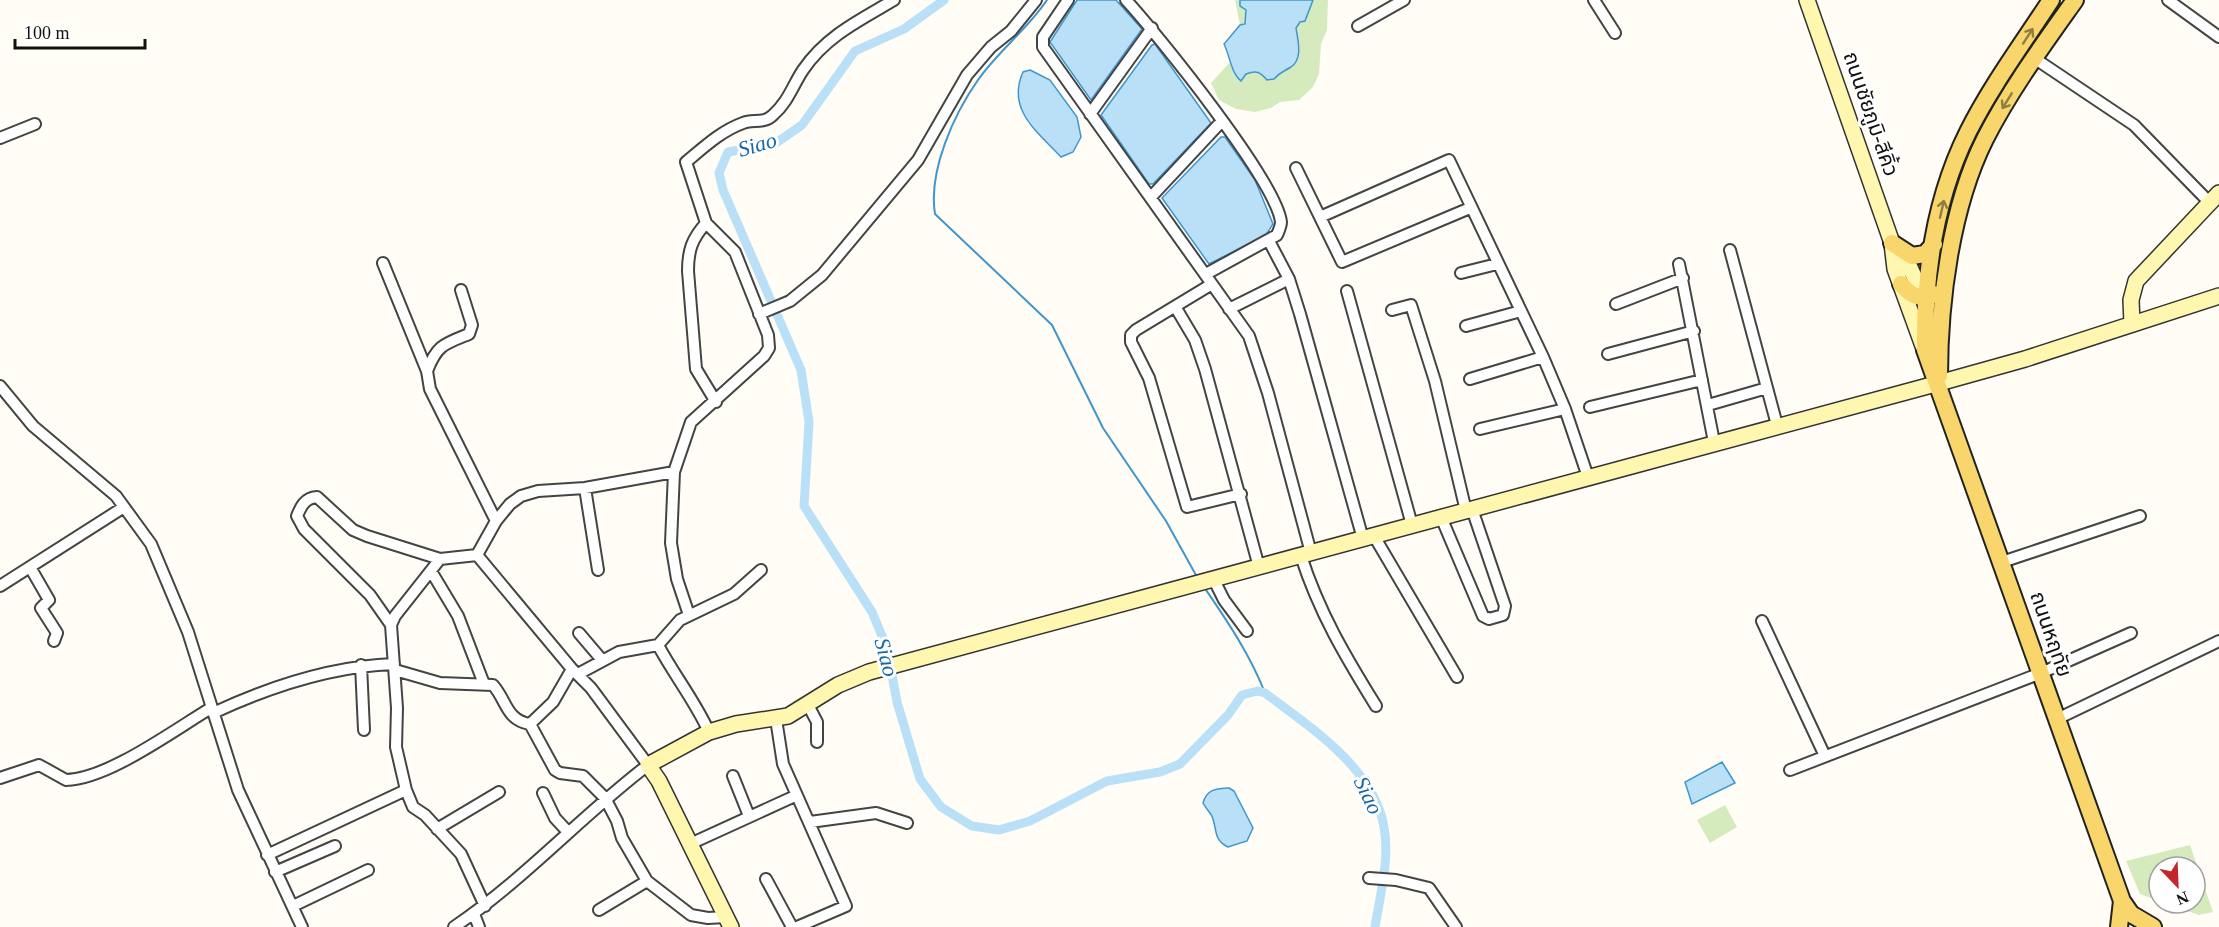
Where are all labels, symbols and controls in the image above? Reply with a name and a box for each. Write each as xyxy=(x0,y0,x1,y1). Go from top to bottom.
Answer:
scale bar xyxy=(15,12,146,50)
text: 100 m xyxy=(24,23,70,43)
one-way arrow xyxy=(2022,28,2034,45)
street label: ถนนชัยภูมิ-สีคิ้ว xyxy=(1838,48,1905,180)
one-way arrow xyxy=(2000,92,2012,109)
water label: Siao xyxy=(735,127,779,162)
one-way arrow xyxy=(1936,200,1948,219)
street label: ถนนหฤทัย xyxy=(2025,588,2077,680)
water label: Siao xyxy=(869,635,904,679)
water label: Siao xyxy=(1349,772,1388,818)
north arrow xyxy=(2147,855,2207,915)
text: N xyxy=(2174,888,2191,909)

